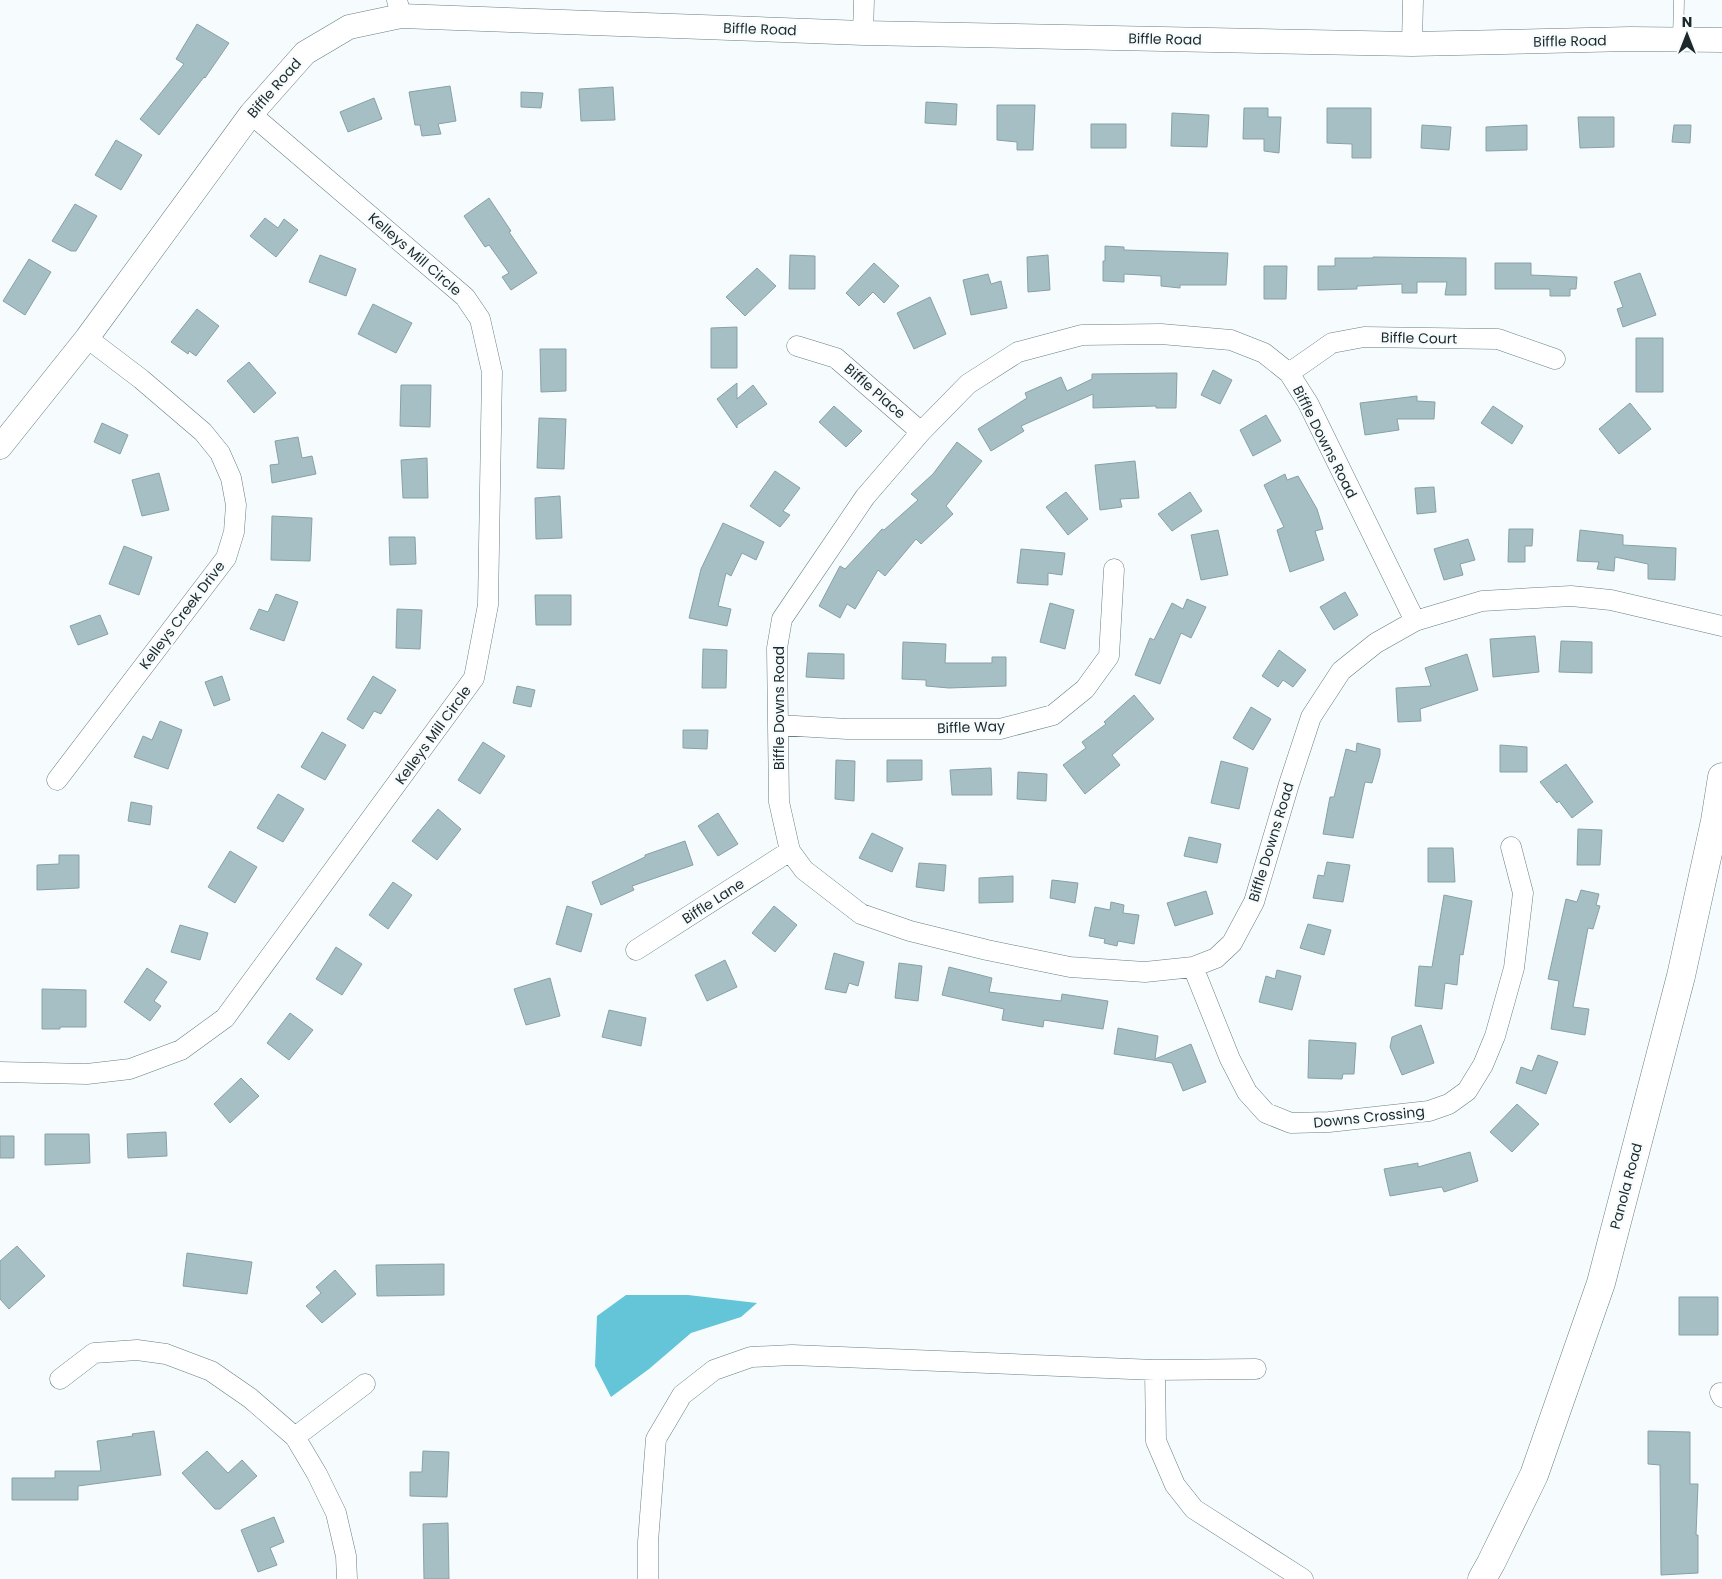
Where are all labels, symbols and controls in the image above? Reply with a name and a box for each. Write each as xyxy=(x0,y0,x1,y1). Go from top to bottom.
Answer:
north arrow xyxy=(1662,10,1712,60)
text: N xyxy=(1682,12,1692,32)
street label: Biffle Road xyxy=(723,18,797,40)
street label: Biffle Road xyxy=(1128,28,1202,50)
street label: Biffle Road xyxy=(1533,30,1607,52)
street label: Biffle Road xyxy=(242,54,306,122)
street label: Kelleys Mill Circle xyxy=(364,208,466,300)
street label: Biffle Court xyxy=(1381,327,1457,349)
street label: Biffle Place xyxy=(840,359,910,423)
street label: Biffle Downs Road xyxy=(1288,382,1362,502)
street label: Kelleys Creek Drive xyxy=(135,556,230,673)
street label: Biffle Downs Road xyxy=(769,646,789,770)
street label: Kelleys Mill Circle xyxy=(390,681,476,789)
street label: Biffle Way xyxy=(937,716,1005,738)
street label: Biffle Downs Road xyxy=(1243,780,1299,904)
street label: Biffle Lane xyxy=(678,873,748,929)
street label: Downs Crossing xyxy=(1312,1101,1426,1133)
street label: Panola Road xyxy=(1605,1141,1647,1231)

